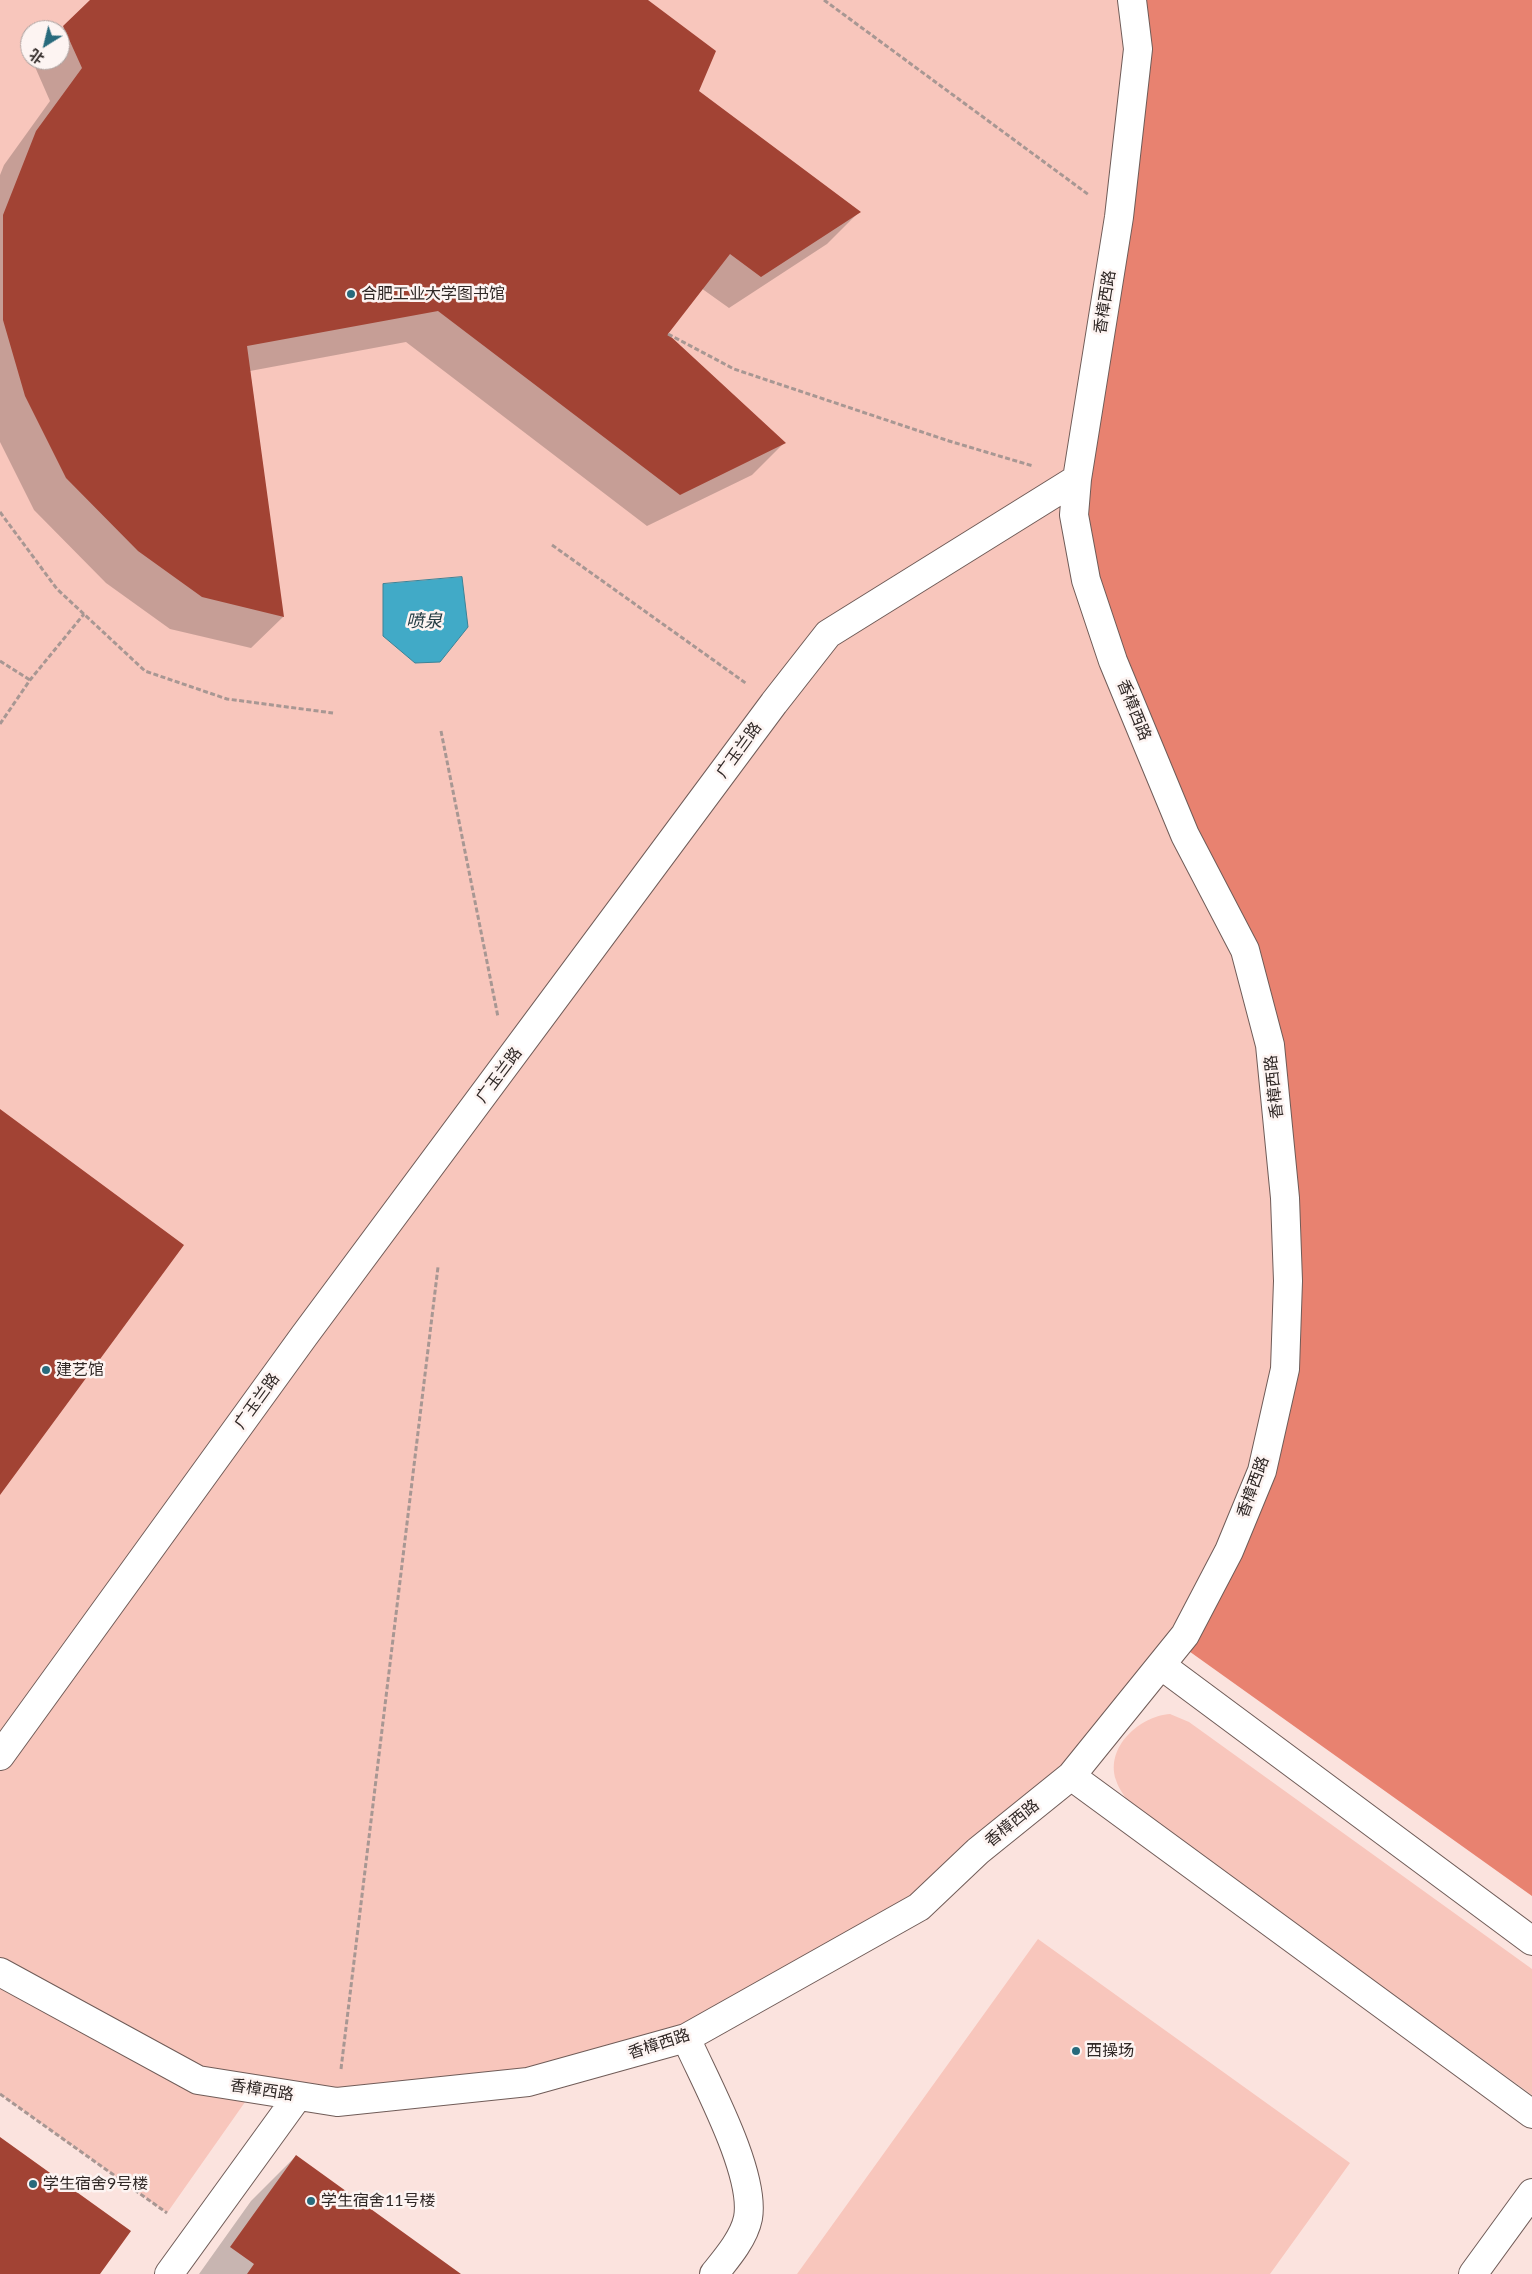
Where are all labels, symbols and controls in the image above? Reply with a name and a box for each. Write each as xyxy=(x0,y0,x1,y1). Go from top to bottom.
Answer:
north arrow xyxy=(20,20,70,70)
text: 北 xyxy=(26,46,47,68)
street label: 香樟西路 xyxy=(1091,269,1119,335)
place label: 合肥工业大学图书馆 xyxy=(361,284,505,304)
marker: 合肥工业大学图书馆 xyxy=(345,288,357,300)
water label: 喷泉 xyxy=(406,610,442,632)
street label: 香樟西路 xyxy=(1113,677,1155,743)
street label: 广玉兰路 xyxy=(712,718,766,782)
street label: 广玉兰路 xyxy=(472,1044,526,1106)
street label: 香樟西路 xyxy=(1261,1054,1287,1120)
place label: 建艺馆 xyxy=(56,1360,104,1380)
marker: 建艺馆 xyxy=(40,1364,52,1376)
street label: 广玉兰路 xyxy=(230,1369,284,1433)
street label: 香樟西路 xyxy=(1233,1454,1273,1520)
street label: 香樟西路 xyxy=(981,1795,1043,1851)
street label: 香樟西路 xyxy=(626,2025,692,2063)
place label: 西操场 xyxy=(1086,2041,1134,2061)
marker: 西操场 xyxy=(1070,2045,1082,2057)
street label: 香樟西路 xyxy=(229,2076,295,2104)
place label: 学生宿舍9号楼 xyxy=(43,2174,148,2194)
marker: 学生宿舍9号楼 xyxy=(27,2178,39,2190)
place label: 学生宿舍11号楼 xyxy=(321,2191,436,2211)
marker: 学生宿舍11号楼 xyxy=(305,2195,317,2207)

